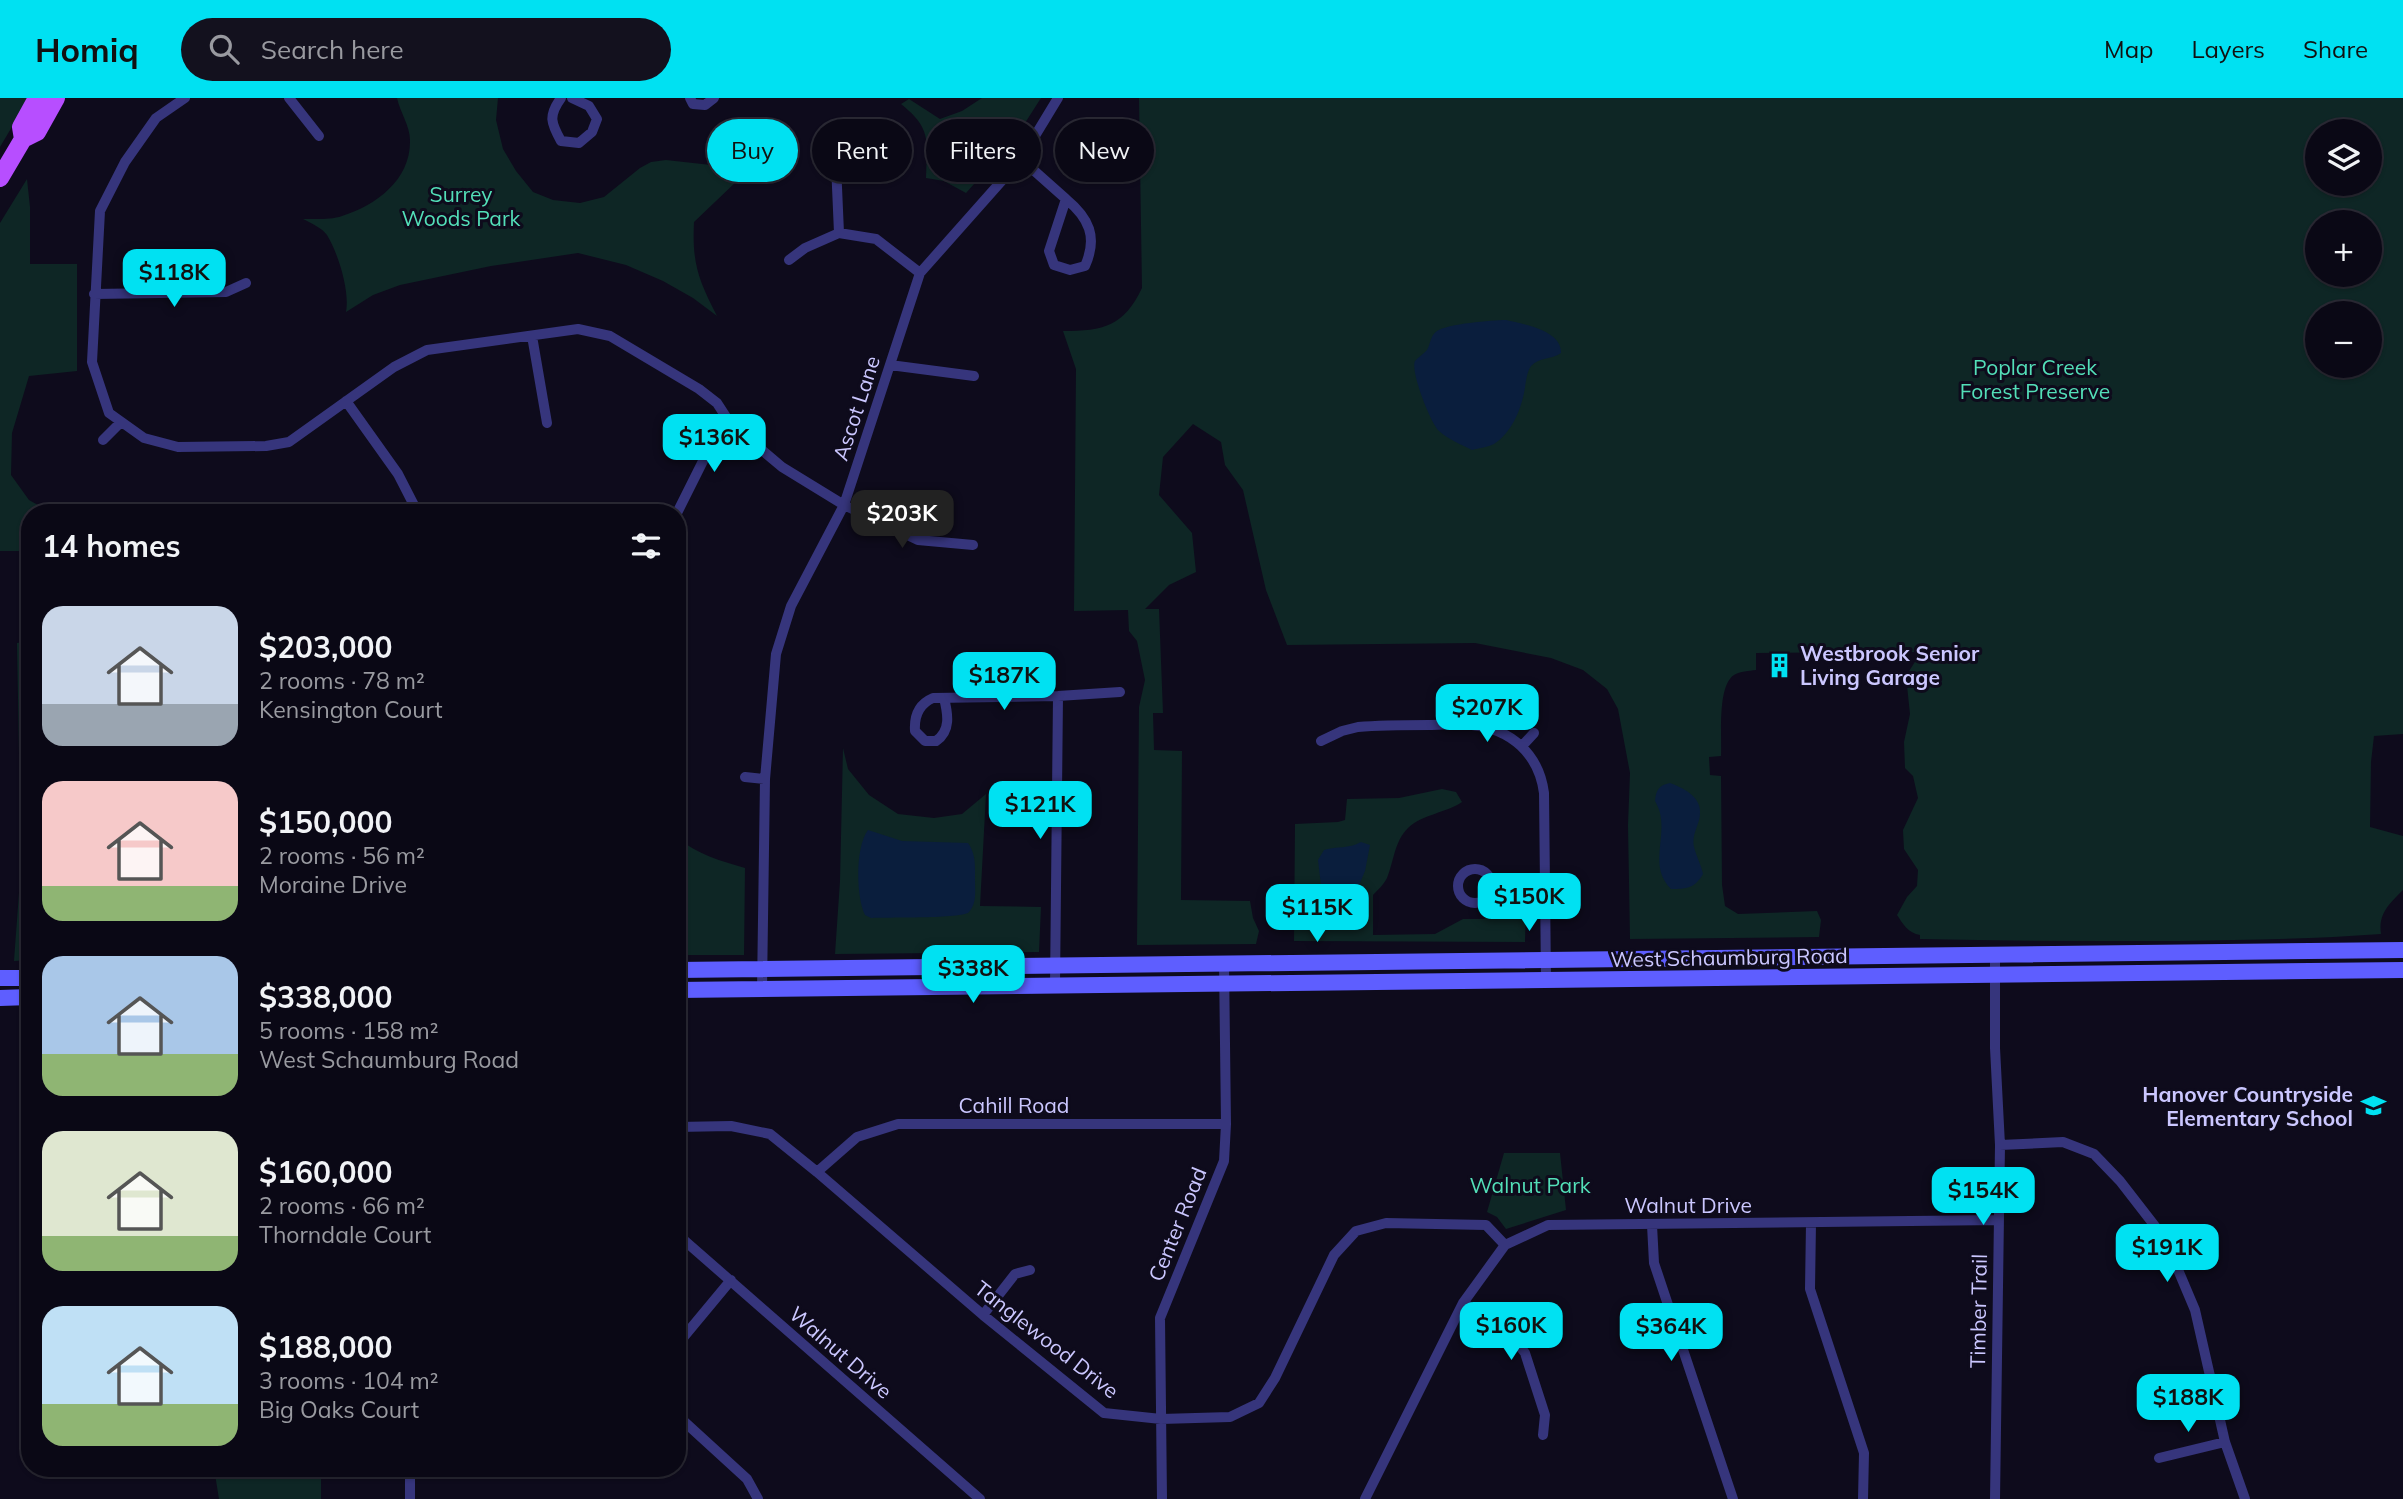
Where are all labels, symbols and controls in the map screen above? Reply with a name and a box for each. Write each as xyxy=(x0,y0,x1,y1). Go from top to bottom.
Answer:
search box xyxy=(181,18,671,81)
text: Homiq xyxy=(35,29,139,70)
icon: search xyxy=(205,30,243,68)
text: Search here xyxy=(261,33,404,66)
text: Map xyxy=(2104,34,2153,64)
text: Layers xyxy=(2191,34,2265,64)
text: Share xyxy=(2303,34,2368,64)
chip: Buy xyxy=(707,119,798,182)
chip: Rent xyxy=(812,119,912,182)
chip: Filters xyxy=(926,119,1041,182)
chip: New xyxy=(1055,119,1154,182)
map controls xyxy=(2305,119,2382,378)
button: layers xyxy=(2305,119,2382,196)
park label: Surrey Woods Park xyxy=(402,181,521,231)
button: + xyxy=(2305,210,2382,287)
pin: $118K xyxy=(125,250,223,309)
text: $118K xyxy=(139,257,209,286)
button: − xyxy=(2305,301,2382,378)
street label: Ascot Lane xyxy=(827,352,885,464)
park label: Poplar Creek Forest Preserve xyxy=(1960,354,2110,404)
pin: $136K xyxy=(665,414,763,474)
text: $136K xyxy=(679,422,749,451)
pin: $203K xyxy=(853,490,951,550)
text: $203K xyxy=(867,498,937,527)
text: 14 homes xyxy=(42,527,181,565)
icon: filters xyxy=(627,527,665,565)
text: $203,000 xyxy=(259,628,392,666)
icon: home xyxy=(98,634,182,718)
place label: Westbrook Senior Living Garage xyxy=(1800,640,1980,690)
building icon: Westbrook Senior Living Garage xyxy=(1766,651,1794,679)
pin: $187K xyxy=(955,652,1053,712)
text: $187K xyxy=(969,660,1039,689)
text: 2 rooms · 78 m² xyxy=(259,666,425,695)
pin: $207K xyxy=(1438,684,1536,744)
text: $207K xyxy=(1452,692,1522,721)
text: Kensington Court xyxy=(259,695,442,724)
pin: $121K xyxy=(991,782,1089,841)
text: $121K xyxy=(1005,789,1075,818)
text: $150,000 xyxy=(259,803,392,841)
icon: home xyxy=(98,809,182,893)
text: 2 rooms · 56 m² xyxy=(259,841,425,870)
text: Moraine Drive xyxy=(259,870,407,899)
pin: $150K xyxy=(1480,874,1578,933)
text: $150K xyxy=(1494,881,1564,910)
pin: $115K xyxy=(1268,884,1366,944)
text: $115K xyxy=(1282,892,1352,921)
street label: West Schaumburg Road xyxy=(1610,942,1848,972)
pin: $338K xyxy=(924,946,1022,1005)
text: $338K xyxy=(938,953,1008,982)
text: $338,000 xyxy=(259,978,392,1016)
icon: home xyxy=(98,984,182,1068)
text: 5 rooms · 158 m² xyxy=(259,1016,439,1045)
text: West Schaumburg Road xyxy=(259,1045,519,1074)
place label: Hanover Countryside Elementary School xyxy=(2142,1081,2353,1131)
street label: Cahill Road xyxy=(959,1092,1069,1118)
school or university icon: Hanover Countryside Elementary School xyxy=(2359,1092,2387,1120)
text: $160,000 xyxy=(259,1153,392,1191)
icon: home xyxy=(98,1159,182,1243)
street label: Center Road xyxy=(1142,1163,1212,1285)
pin: $154K xyxy=(1934,1168,2032,1227)
park label: Walnut Park xyxy=(1469,1172,1591,1198)
text: $154K xyxy=(1948,1175,2018,1204)
text: 2 rooms · 66 m² xyxy=(259,1191,425,1220)
street label: Walnut Drive xyxy=(1624,1192,1752,1218)
text: Thorndale Court xyxy=(259,1220,431,1249)
pin: $191K xyxy=(2118,1224,2216,1284)
text: $191K xyxy=(2132,1232,2202,1261)
street label: Timber Trail xyxy=(1964,1254,1992,1368)
street label: Tanglewood Drive xyxy=(970,1275,1124,1403)
street label: Walnut Drive xyxy=(784,1300,898,1404)
pin: $160K xyxy=(1462,1302,1560,1362)
pin: $364K xyxy=(1622,1304,1720,1363)
text: $160K xyxy=(1476,1310,1546,1339)
text: $364K xyxy=(1636,1311,1706,1340)
text: $188,000 xyxy=(259,1328,392,1366)
icon: home xyxy=(98,1334,182,1418)
text: 3 rooms · 104 m² xyxy=(259,1366,439,1395)
pin: $188K xyxy=(2139,1374,2237,1434)
text: $188K xyxy=(2153,1382,2223,1411)
text: Big Oaks Court xyxy=(259,1395,419,1424)

